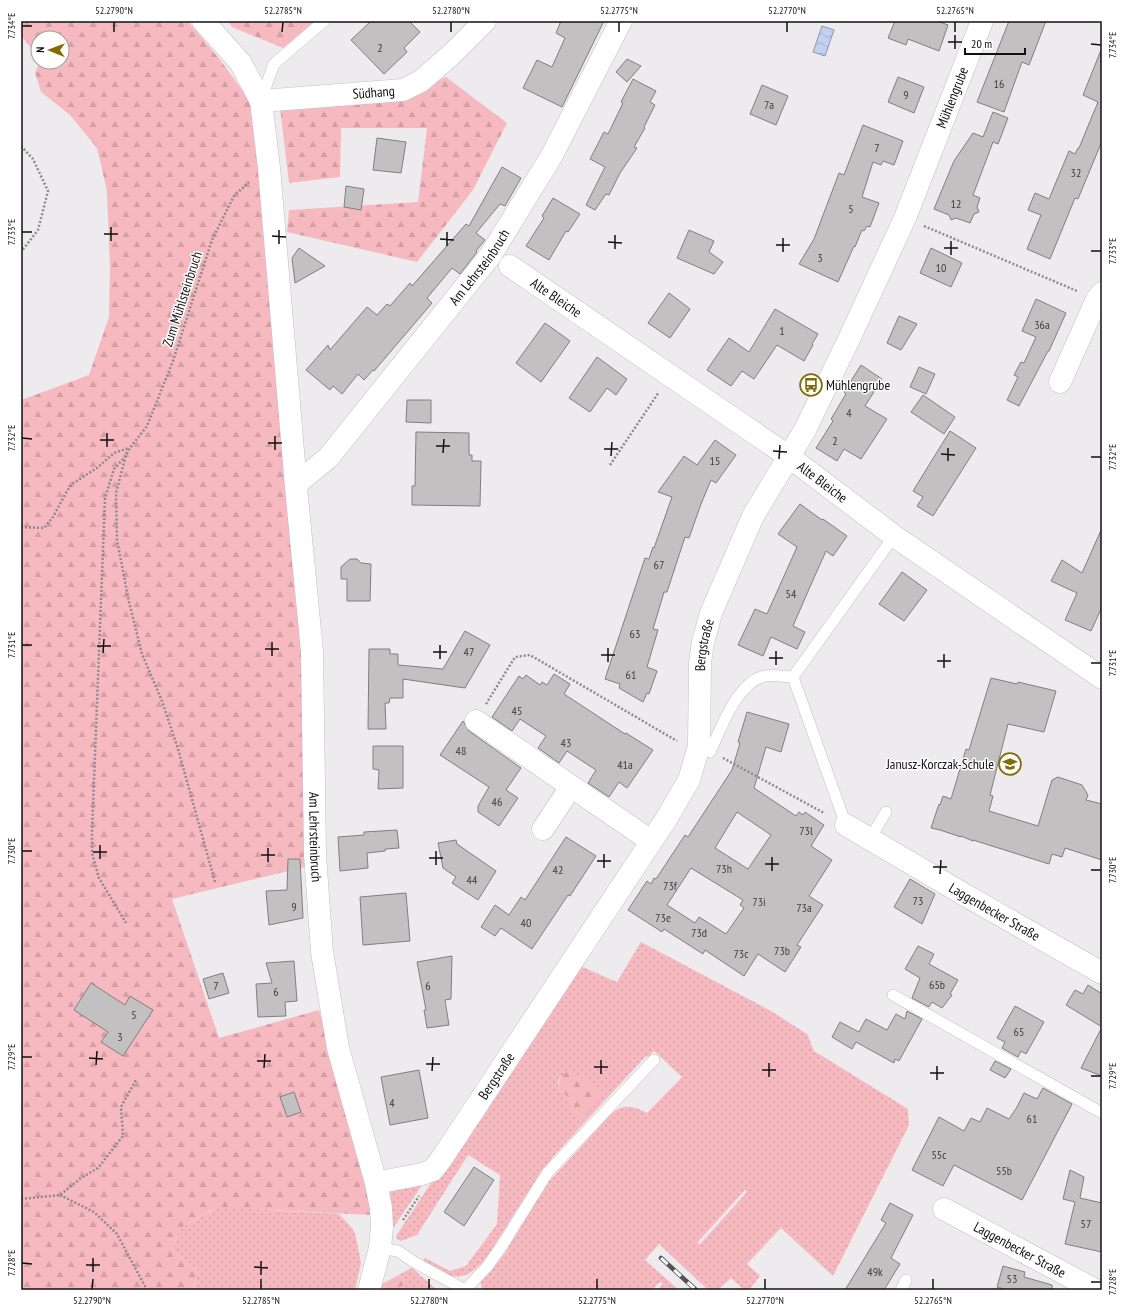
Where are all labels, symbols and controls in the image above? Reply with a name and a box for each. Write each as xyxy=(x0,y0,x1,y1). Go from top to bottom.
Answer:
text: 52.2790°N xyxy=(95,4,133,17)
text: 52.2785°N xyxy=(264,4,302,17)
text: 52.2780°N xyxy=(432,4,470,17)
text: 52.2775°N xyxy=(600,4,638,17)
text: 52.2770°N xyxy=(768,4,806,17)
text: 52.2765°N xyxy=(936,4,974,17)
text: 7.734°E xyxy=(5,13,18,39)
north arrow xyxy=(30,30,70,70)
scale bar xyxy=(965,30,1025,56)
text: 7.734°E xyxy=(1106,32,1119,58)
text: 20 m xyxy=(971,36,992,51)
house number: 2 xyxy=(377,40,383,55)
text: N xyxy=(33,47,47,53)
street label: Mühlengrube xyxy=(932,64,972,131)
house number: 16 xyxy=(994,76,1004,91)
street label: Südhang xyxy=(352,82,395,103)
house number: 9 xyxy=(903,87,909,102)
house number: 7a xyxy=(764,97,774,112)
house number: 7 xyxy=(874,140,880,155)
house number: 32 xyxy=(1071,165,1081,180)
house number: 12 xyxy=(951,196,961,211)
house number: 5 xyxy=(848,201,854,216)
text: 7.733°E xyxy=(5,219,18,245)
street label: Am Lehrsteinbruch xyxy=(445,226,513,309)
text: 7.733°E xyxy=(1106,238,1119,264)
street label: Zum Mühlsteinbruch xyxy=(158,249,206,349)
house number: 3 xyxy=(817,250,823,265)
house number: 10 xyxy=(936,260,946,275)
street label: Alte Bleiche xyxy=(527,274,585,322)
house number: 36a xyxy=(1034,317,1050,332)
house number: 1 xyxy=(779,323,785,338)
bus stop icon: Mühlengrube xyxy=(798,372,824,398)
place label: Mühlengrube xyxy=(826,376,890,394)
house number: 4 xyxy=(846,405,852,420)
text: 7.732°E xyxy=(5,425,18,451)
house number: 2 xyxy=(832,433,838,448)
text: 7.732°E xyxy=(1106,444,1119,470)
house number: 15 xyxy=(710,453,720,468)
street label: Alte Bleiche xyxy=(794,457,851,507)
house number: 67 xyxy=(654,557,664,572)
house number: 54 xyxy=(786,586,797,601)
street label: Bergstraße xyxy=(691,617,718,671)
house number: 63 xyxy=(630,626,640,641)
text: 7.731°E xyxy=(5,632,18,658)
house number: 47 xyxy=(464,644,474,659)
text: 7.731°E xyxy=(1106,650,1119,676)
house number: 61 xyxy=(626,667,636,682)
house number: 45 xyxy=(512,703,522,718)
house number: 43 xyxy=(561,735,571,750)
house number: 48 xyxy=(456,743,466,758)
school or university icon: Janusz-Korczak-Schule xyxy=(997,751,1023,777)
place label: Janusz-Korczak-Schule xyxy=(885,755,994,773)
house number: 41a xyxy=(617,757,633,772)
street label: Am Lehrsteinbruch xyxy=(305,792,326,883)
house number: 46 xyxy=(492,794,502,809)
house number: 73l xyxy=(799,823,813,838)
text: 7.730°E xyxy=(5,838,18,864)
text: 7.730°E xyxy=(1106,857,1119,883)
house number: 73h xyxy=(716,861,732,876)
house number: 42 xyxy=(553,862,563,877)
house number: 44 xyxy=(467,872,478,887)
house number: 73f xyxy=(663,878,678,893)
street label: Laggenbecker Straße xyxy=(946,879,1043,945)
house number: 73 xyxy=(913,893,923,908)
house number: 73i xyxy=(752,894,766,909)
house number: 9 xyxy=(291,899,297,914)
house number: 73a xyxy=(796,900,812,915)
house number: 73e xyxy=(655,910,671,925)
house number: 40 xyxy=(521,915,531,930)
house number: 73d xyxy=(691,925,707,940)
house number: 73b xyxy=(774,943,790,958)
house number: 73c xyxy=(733,946,749,961)
house number: 65b xyxy=(929,977,945,992)
house number: 7 xyxy=(213,978,219,993)
house number: 6 xyxy=(425,978,431,993)
house number: 6 xyxy=(273,984,279,999)
house number: 5 xyxy=(131,1007,137,1022)
house number: 65 xyxy=(1014,1024,1024,1039)
house number: 3 xyxy=(117,1029,123,1044)
text: 7.729°E xyxy=(5,1044,18,1070)
street label: Bergstraße xyxy=(474,1049,519,1103)
text: 7.729°E xyxy=(1106,1063,1119,1089)
house number: 4 xyxy=(389,1095,395,1110)
house number: 61 xyxy=(1027,1111,1037,1126)
house number: 55c xyxy=(931,1147,947,1162)
house number: 55b xyxy=(996,1163,1012,1178)
house number: 57 xyxy=(1081,1216,1091,1231)
street label: Laggenbecker Straße xyxy=(971,1218,1069,1282)
text: 7.728°E xyxy=(5,1250,18,1276)
house number: 49k xyxy=(867,1264,883,1279)
text: 7.728°E xyxy=(1106,1269,1119,1295)
house number: 53 xyxy=(1007,1271,1017,1286)
text: 52.2790°N xyxy=(73,1294,111,1307)
text: 52.2785°N xyxy=(242,1294,280,1307)
text: 52.2780°N xyxy=(410,1294,448,1307)
text: 52.2775°N xyxy=(578,1294,616,1307)
text: 52.2770°N xyxy=(746,1294,784,1307)
text: 52.2765°N xyxy=(914,1294,952,1307)

